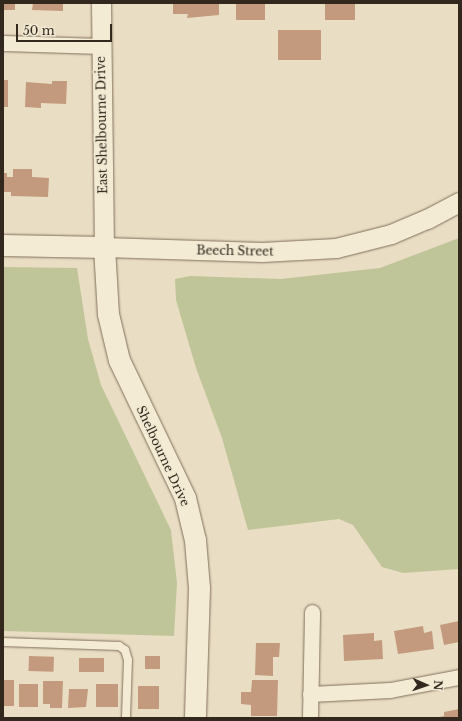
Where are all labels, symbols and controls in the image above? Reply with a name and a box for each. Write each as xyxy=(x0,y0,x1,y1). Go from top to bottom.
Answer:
scale bar xyxy=(18,16,114,42)
text: 50 m xyxy=(23,23,55,38)
street label: East Shelbourne Drive xyxy=(94,56,110,194)
street label: Beech Street xyxy=(196,243,274,259)
street label: Shelbourne Drive xyxy=(133,404,193,508)
north arrow xyxy=(406,665,446,705)
text: N xyxy=(431,680,445,691)

